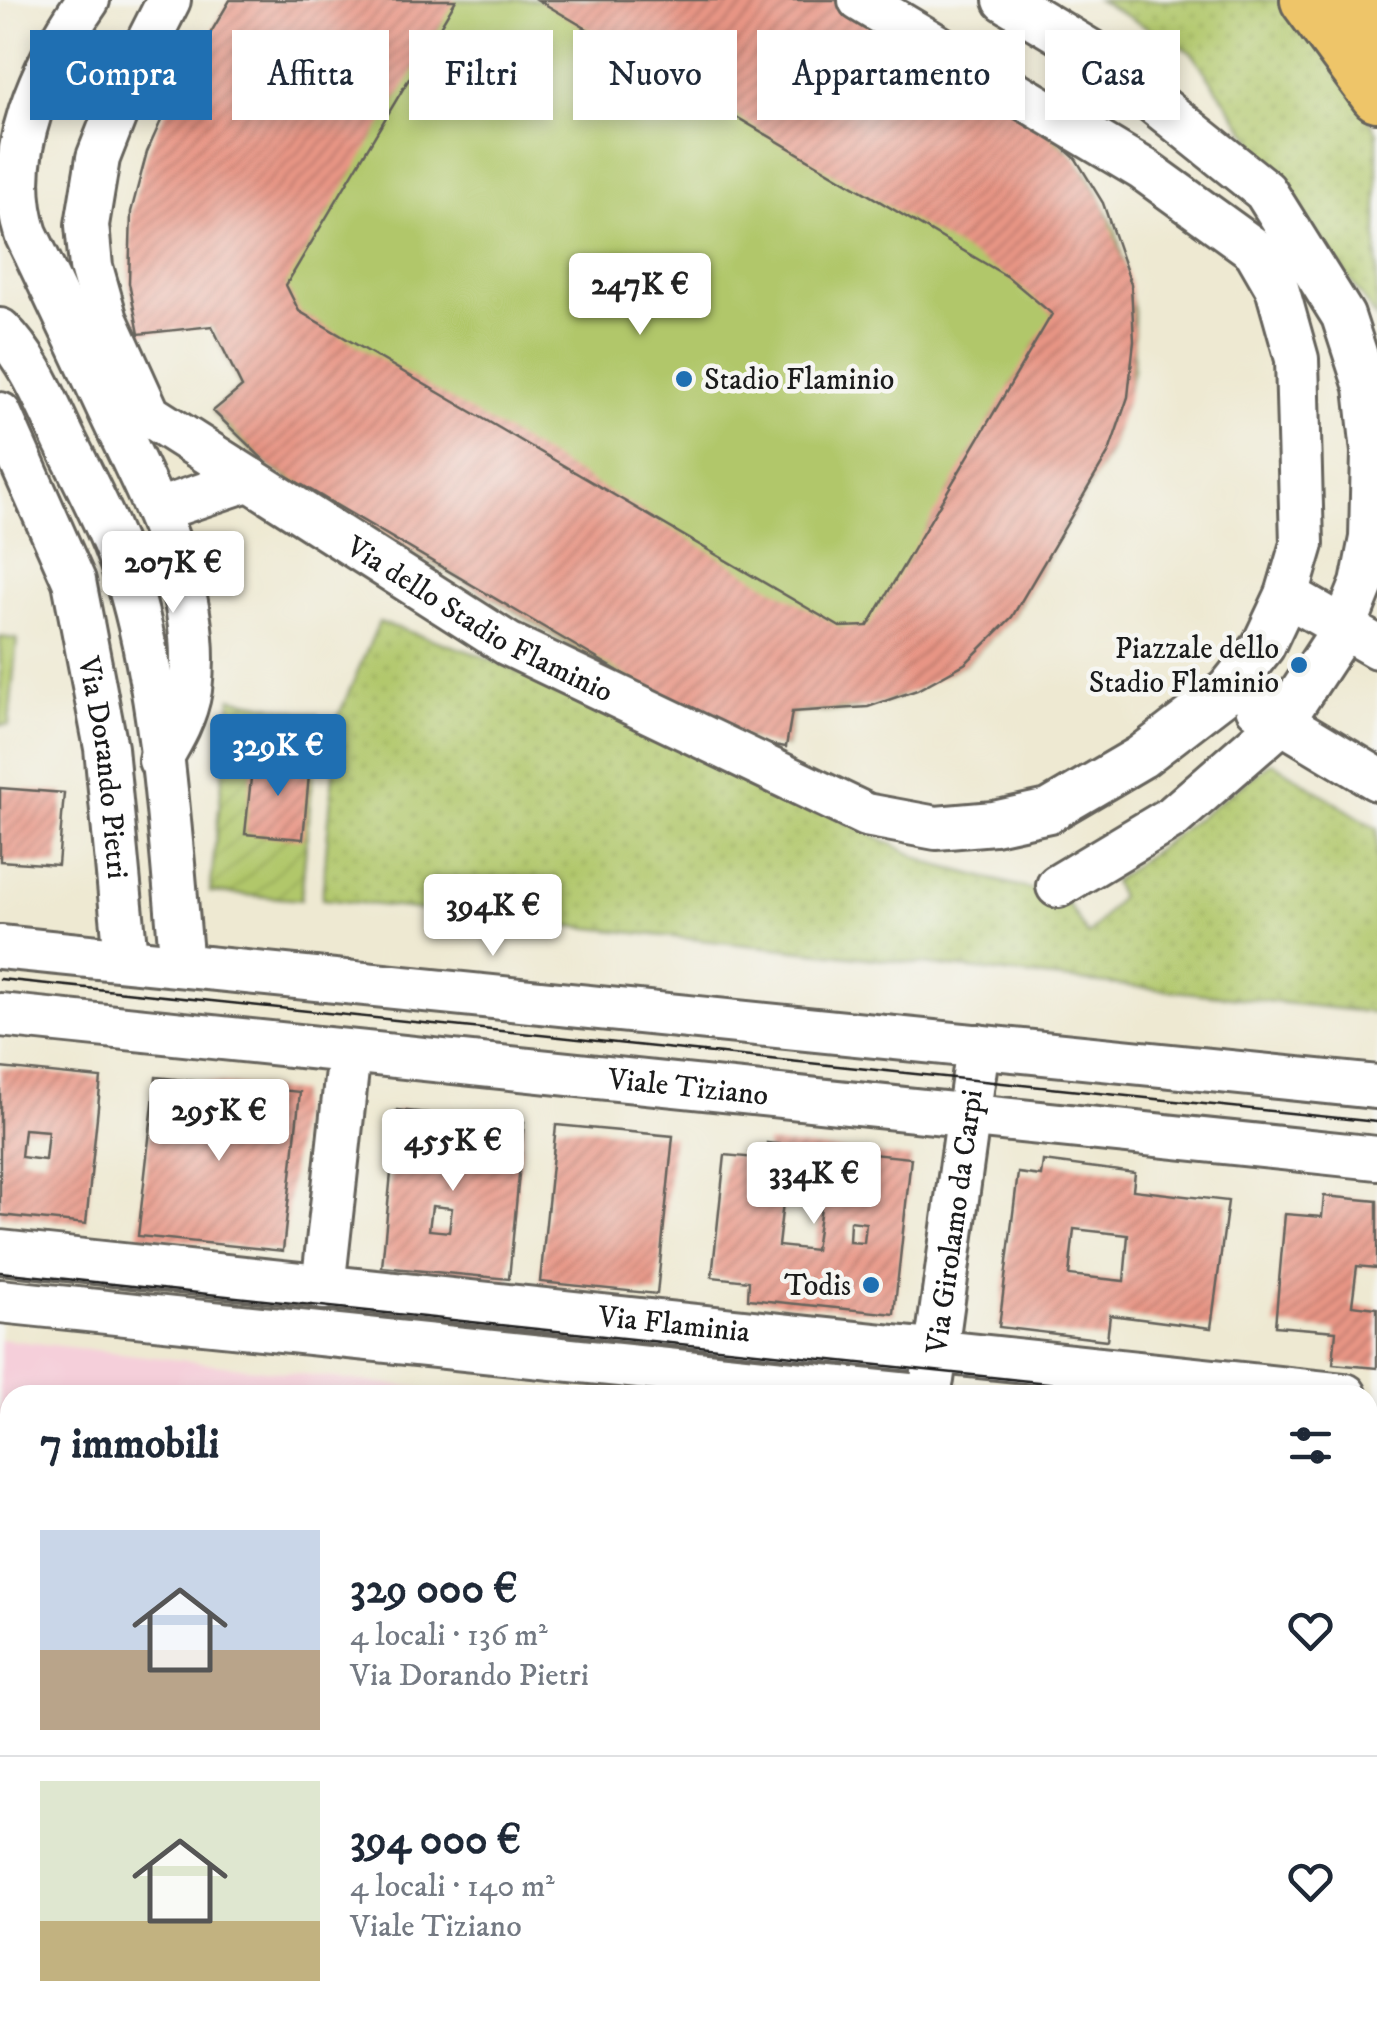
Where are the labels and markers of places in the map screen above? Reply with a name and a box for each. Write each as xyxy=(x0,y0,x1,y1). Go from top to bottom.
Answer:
pin: 247K € xyxy=(559,253,721,338)
place label: Stadio Flaminio xyxy=(704,362,894,399)
marker: Stadio Flaminio xyxy=(673,368,695,390)
pin: 207K € xyxy=(92,531,254,616)
place label: Piazzale dello Stadio Flaminio xyxy=(1089,631,1279,702)
marker: Piazzale dello Stadio Flaminio xyxy=(1288,654,1310,676)
pin: 329K € xyxy=(197,714,359,799)
pin: 394K € xyxy=(412,874,574,959)
pin: 295K € xyxy=(138,1079,300,1164)
pin: 455K € xyxy=(372,1109,534,1194)
pin: 334K € xyxy=(733,1142,895,1227)
place label: Todis xyxy=(784,1268,851,1305)
marker: Todis xyxy=(860,1274,882,1296)

